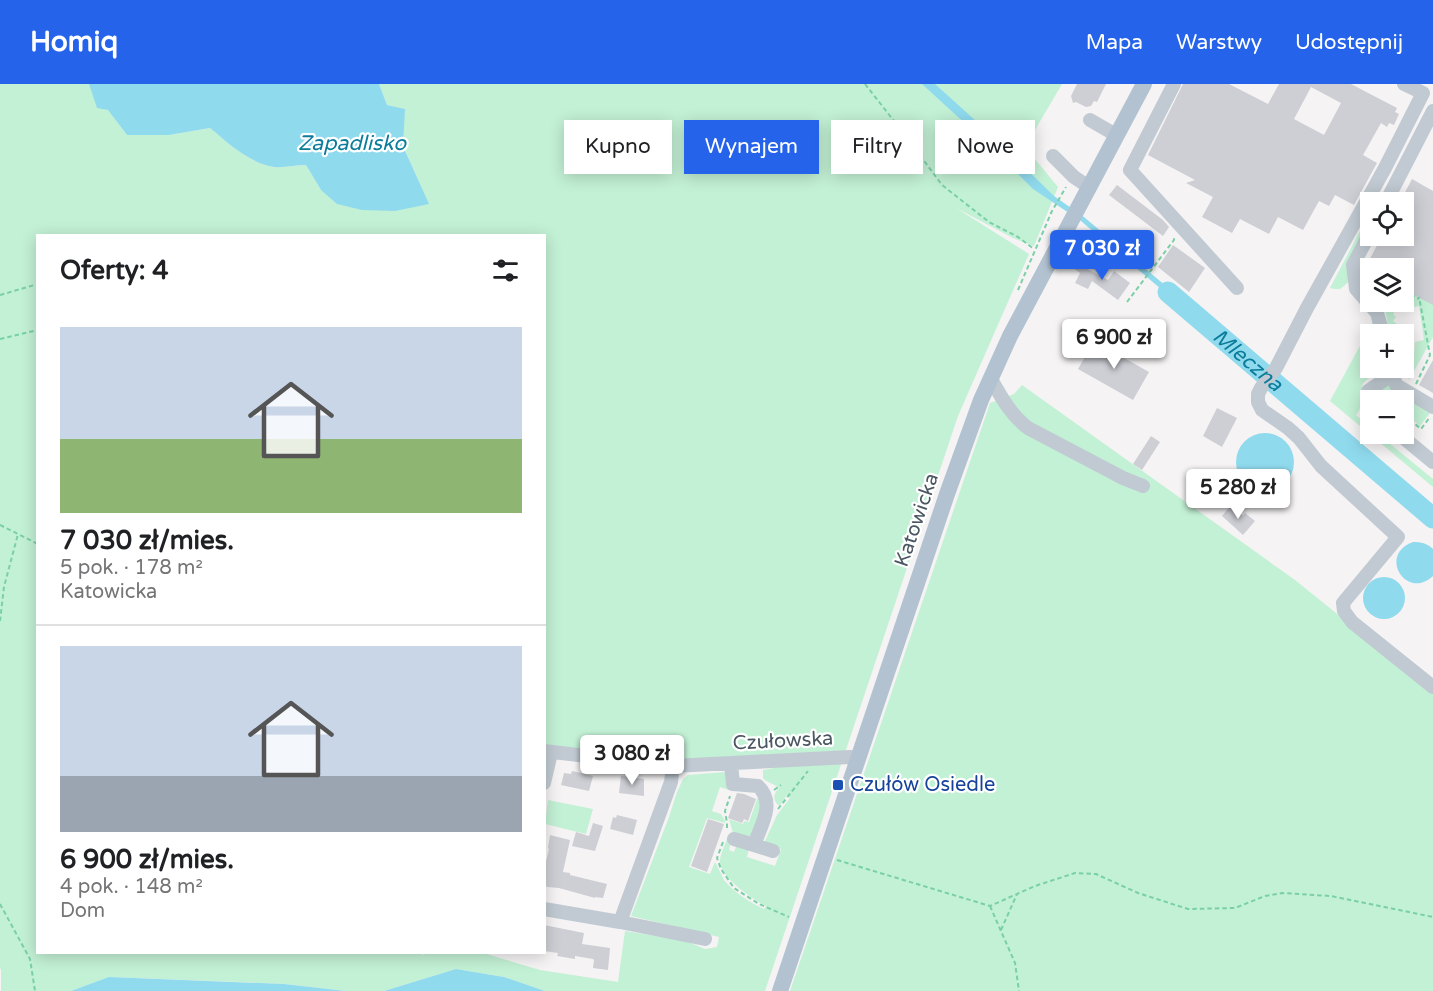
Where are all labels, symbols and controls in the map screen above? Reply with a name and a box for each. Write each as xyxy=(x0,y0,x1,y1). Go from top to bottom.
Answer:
text: Homiq xyxy=(30,25,118,59)
text: Mapa xyxy=(1086,30,1143,55)
text: Warstwy xyxy=(1176,30,1262,55)
text: Udostępnij xyxy=(1295,30,1403,55)
chip: Kupno xyxy=(564,120,672,174)
chip: Wynajem xyxy=(684,120,819,174)
chip: Filtry xyxy=(831,120,923,174)
chip: Nowe xyxy=(935,120,1035,174)
water label: Zapadlisko xyxy=(298,131,407,156)
map controls xyxy=(1360,192,1414,444)
button: locate xyxy=(1360,192,1414,246)
pin: 7 030 zł xyxy=(1040,230,1164,281)
text: 7 030 zł xyxy=(1064,237,1140,261)
icon: filters xyxy=(489,254,522,287)
text: Oferty: 4 xyxy=(60,255,169,286)
button: layers xyxy=(1360,258,1414,312)
pin: 6 900 zł xyxy=(1052,319,1176,370)
water label: Mleczna xyxy=(1208,324,1289,398)
button: + xyxy=(1360,324,1414,378)
text: 6 900 zł xyxy=(1076,326,1152,350)
icon: home xyxy=(237,366,345,474)
button: − xyxy=(1360,390,1414,444)
pin: 5 280 zł xyxy=(1176,469,1300,520)
street label: Katowicka xyxy=(890,470,944,570)
text: 5 280 zł xyxy=(1200,476,1276,500)
text: 7 030 zł/mies. xyxy=(60,525,234,556)
text: 5 pok. · 178 m² xyxy=(60,556,203,580)
text: Katowicka xyxy=(60,580,157,604)
icon: home xyxy=(237,685,345,793)
street label: Czułowska xyxy=(732,726,834,756)
pin: 3 080 zł xyxy=(570,735,694,786)
text: 3 080 zł xyxy=(594,742,670,766)
place label: Czułów Osiedle xyxy=(850,773,995,797)
marker: Czułów Osiedle xyxy=(831,778,845,792)
text: 6 900 zł/mies. xyxy=(60,844,234,875)
text: 4 pok. · 148 m² xyxy=(60,875,203,899)
text: Dom xyxy=(60,899,105,923)

